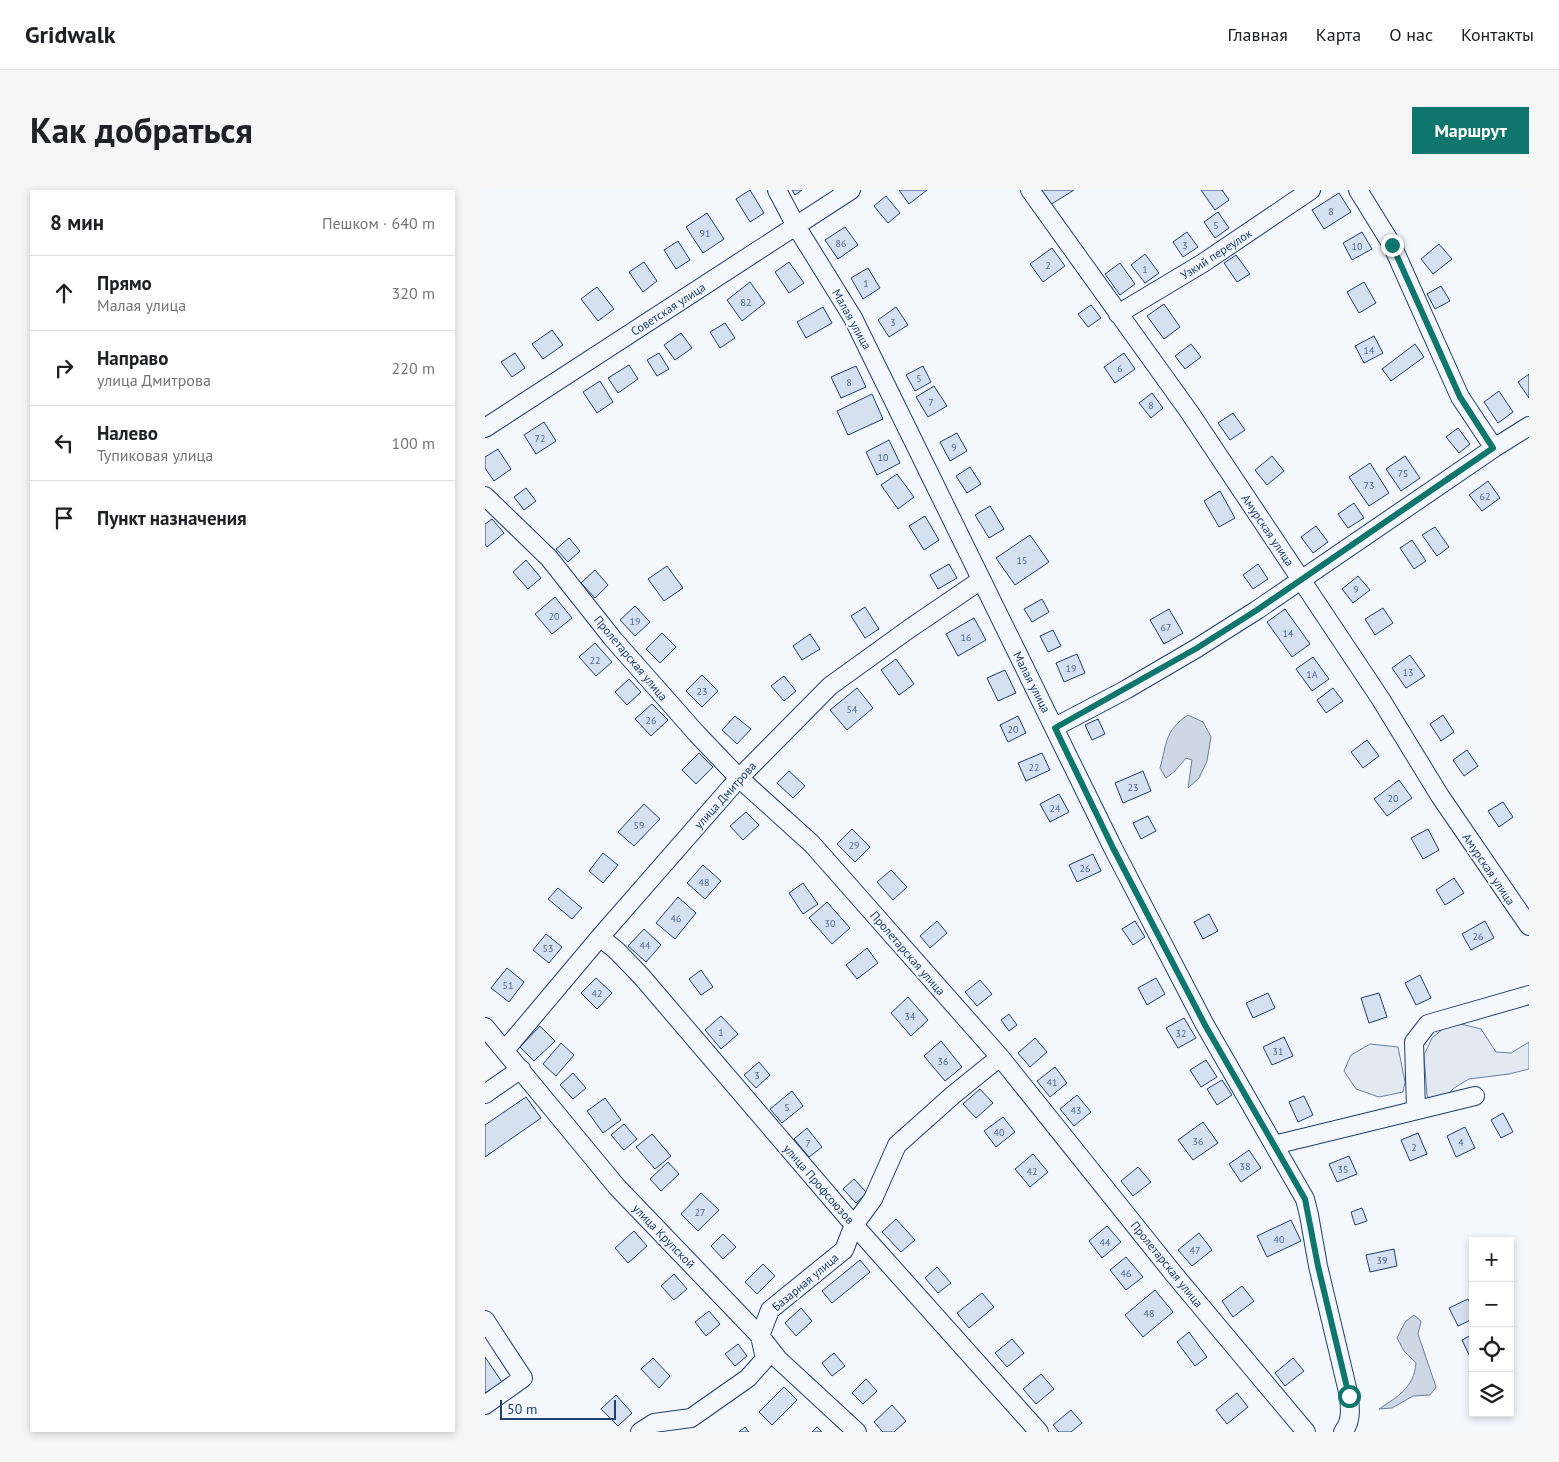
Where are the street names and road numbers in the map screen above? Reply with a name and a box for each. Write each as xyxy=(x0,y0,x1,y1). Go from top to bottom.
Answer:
street label: Узкий переулок xyxy=(1178,225,1255,283)
street label: Советская улица xyxy=(628,279,708,339)
street label: Малая улица xyxy=(829,286,875,352)
street label: Амурская улица xyxy=(1238,491,1298,569)
street label: Пролетарская улица xyxy=(591,612,671,704)
street label: Малая улица xyxy=(1010,649,1054,715)
street label: улица Дмитрова xyxy=(691,758,759,832)
street label: Амурская улица xyxy=(1459,830,1519,908)
street label: Пролетарская улица xyxy=(867,908,949,998)
street label: улица Профсоюзов xyxy=(780,1141,858,1227)
street label: улица Крупской xyxy=(630,1201,698,1271)
street label: Пролетарская улица xyxy=(1128,1218,1206,1310)
street label: Базарная улица xyxy=(769,1250,841,1314)

